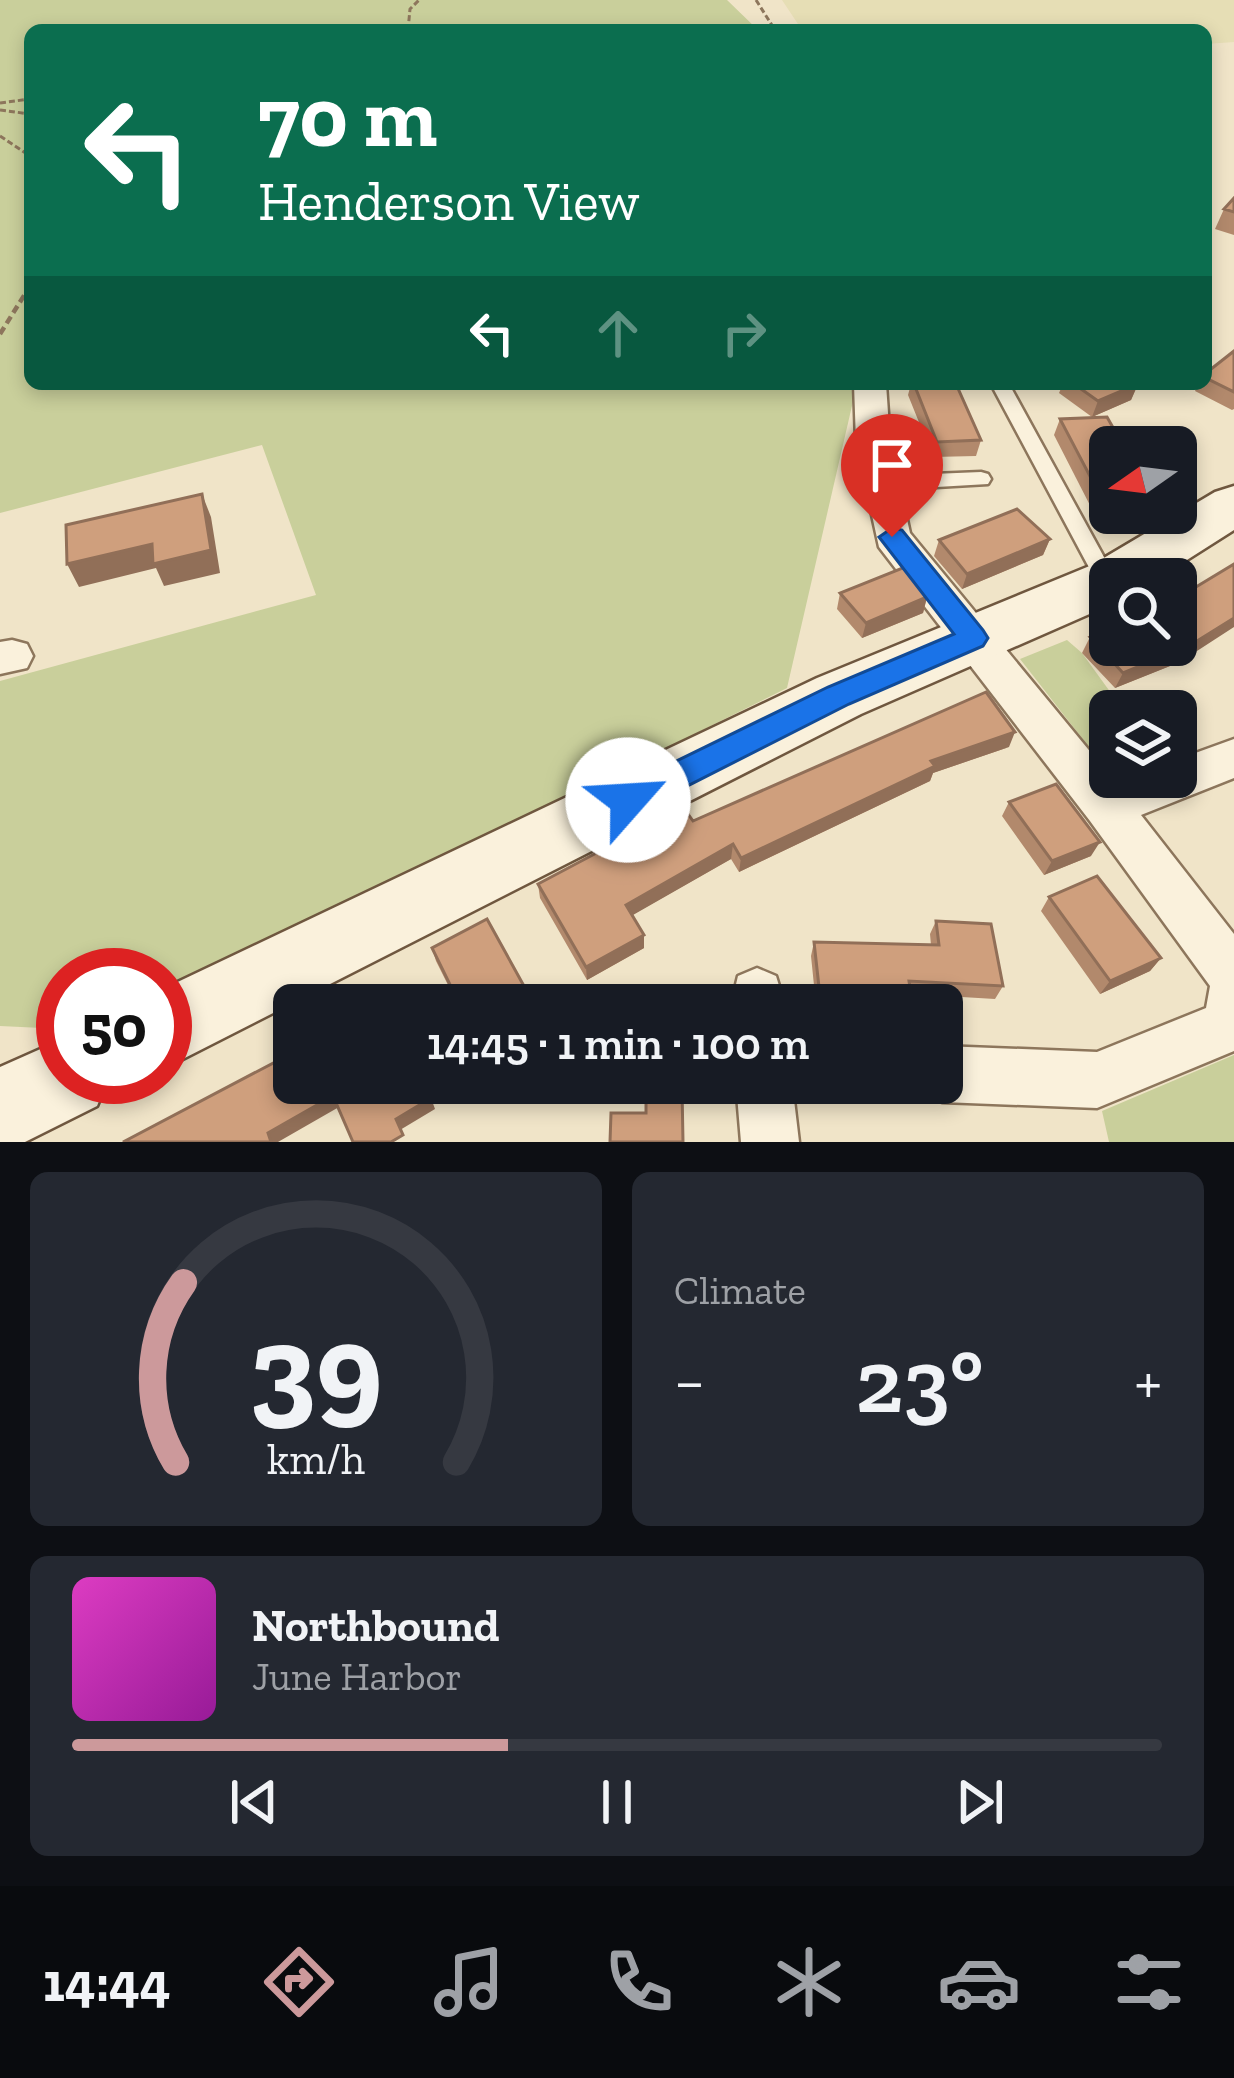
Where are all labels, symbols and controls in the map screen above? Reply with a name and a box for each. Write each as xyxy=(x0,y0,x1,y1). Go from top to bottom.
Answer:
text: 70 m xyxy=(258,67,437,168)
icon: left xyxy=(60,72,216,228)
text: Henderson View xyxy=(258,169,640,234)
icon: left xyxy=(459,300,525,366)
icon: ahead xyxy=(585,300,651,366)
icon: right xyxy=(711,300,777,366)
pin xyxy=(841,414,943,537)
north arrow xyxy=(1089,426,1197,534)
map controls xyxy=(1089,426,1197,798)
icon: arrive xyxy=(859,432,925,498)
button: search xyxy=(1089,558,1197,666)
button: layers xyxy=(1089,690,1197,798)
position arrow xyxy=(565,737,691,863)
speed limit sign: 50 xyxy=(36,948,192,1104)
text: 14:45 · 1 min · 100 m xyxy=(427,1017,809,1071)
text: Climate xyxy=(674,1267,806,1314)
text: 39 xyxy=(249,1293,383,1443)
text: 23° xyxy=(856,1327,983,1435)
text: − xyxy=(674,1342,705,1421)
text: + xyxy=(1134,1342,1162,1421)
text: km/h xyxy=(267,1434,365,1485)
text: Northbound xyxy=(252,1599,500,1653)
text: June Harbor xyxy=(252,1653,462,1700)
icon: previous xyxy=(221,1769,287,1835)
icon: pause xyxy=(584,1769,650,1835)
icon: next xyxy=(947,1769,1013,1835)
icon: directions xyxy=(257,1940,341,2024)
icon: music xyxy=(427,1940,511,2024)
icon: phone xyxy=(597,1940,681,2024)
icon: climate xyxy=(767,1940,851,2024)
icon: car xyxy=(937,1940,1021,2024)
icon: filters xyxy=(1107,1940,1191,2024)
text: 14:44 xyxy=(43,1950,171,2015)

